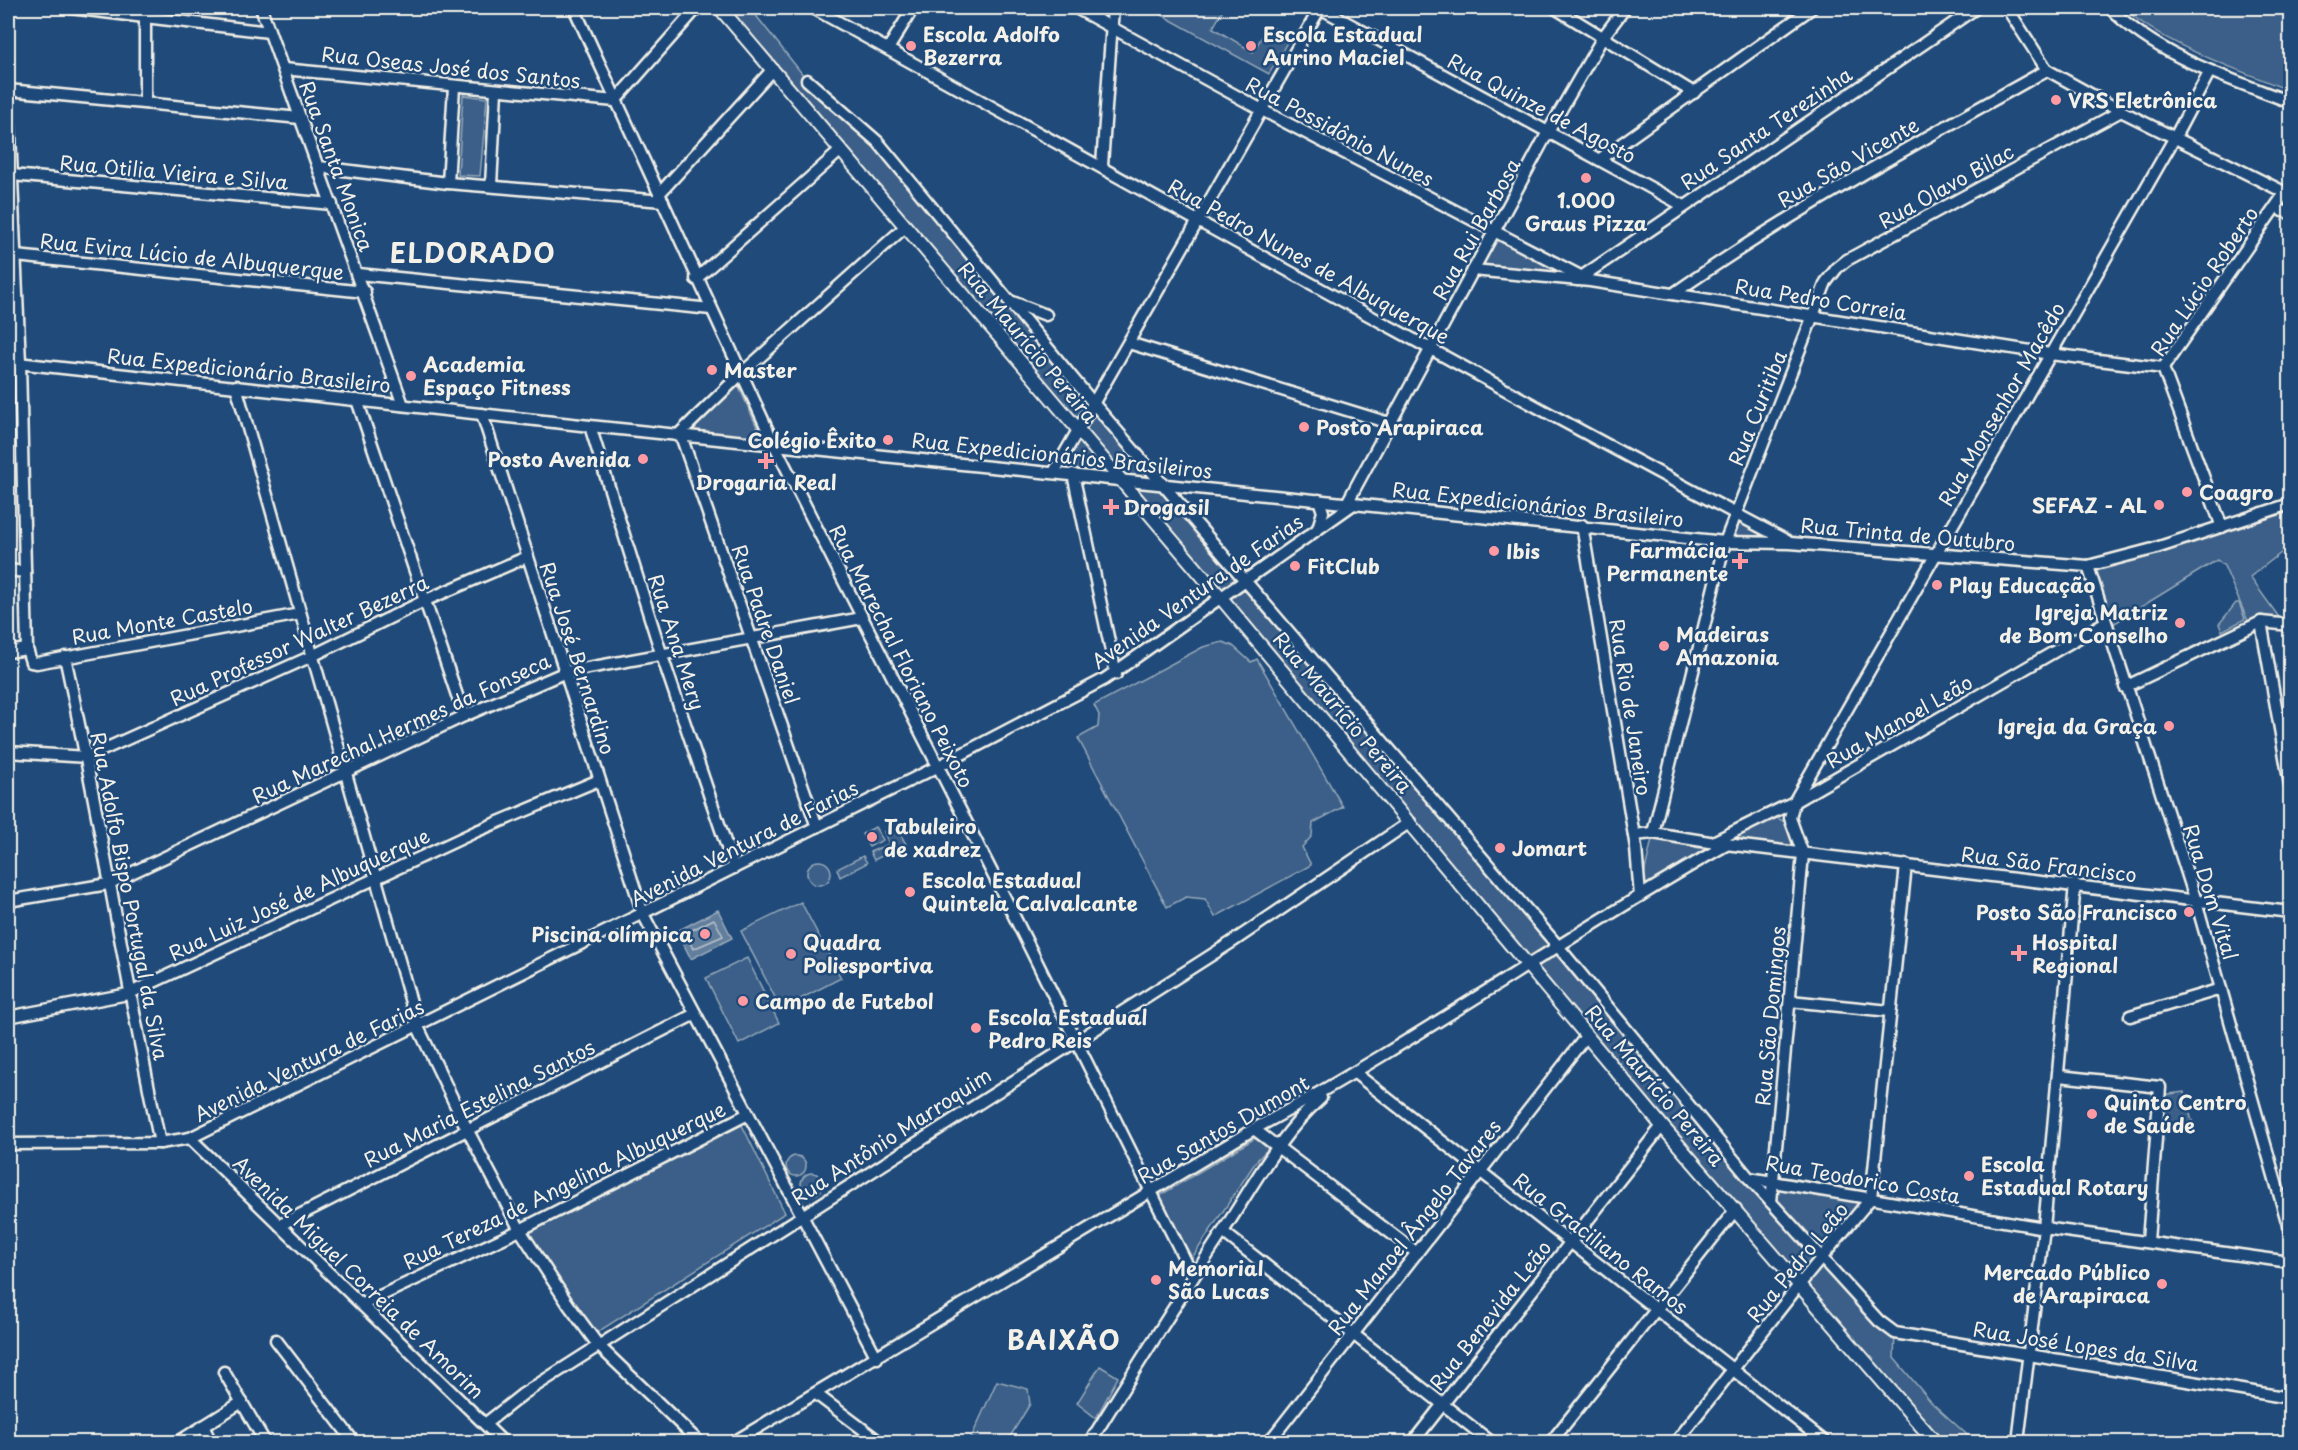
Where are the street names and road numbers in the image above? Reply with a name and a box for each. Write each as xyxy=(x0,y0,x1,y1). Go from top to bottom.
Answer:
street label: Rua Oseas José dos Santos xyxy=(320,38,582,96)
street label: Rua Quinze de Agosto xyxy=(1442,46,1642,170)
street label: Rua Santa Terezinha xyxy=(1674,59,1858,197)
street label: Rua Possidônio Nunes xyxy=(1241,69,1439,193)
street label: Rua Santa Monica xyxy=(292,77,382,256)
street label: Rua São Vicente xyxy=(1772,109,1924,215)
street label: Rua Olavo Bilac xyxy=(1873,136,2019,236)
street label: Rua Otilia Vieira e Silva xyxy=(58,147,290,197)
street label: Rua Rui Barbosa xyxy=(1425,152,1528,305)
street label: Rua Pedro Nunes de Albuquerque xyxy=(1163,171,1455,351)
street label: Rua Lúcio Roberto xyxy=(2143,200,2265,362)
street label: Rua Evira Lúcio de Albuquerque xyxy=(38,225,346,287)
street label: Rua Maurício Pereira xyxy=(951,255,1105,430)
street label: Rua Pedro Correia xyxy=(1733,271,1910,328)
street label: Rua Monsenhor Macêdo xyxy=(1930,296,2072,512)
street label: Rua Expedicionário Brasileiro xyxy=(106,340,392,400)
street label: Rua Curitiba xyxy=(1720,346,1794,470)
street label: Rua Expedicionários Brasileiros xyxy=(910,424,1214,486)
street label: Rua Expedicionários Brasileiro xyxy=(1391,474,1685,534)
street label: Avenida Ventura de Farias xyxy=(1085,506,1309,676)
street label: Rua Trinta de Outubro xyxy=(1799,510,2017,558)
street label: Rua Marechal Floriano Peixoto xyxy=(822,519,982,793)
street label: Rua Padre Daniel xyxy=(725,540,807,708)
street label: Rua José Bernardino xyxy=(533,558,623,758)
street label: Rua Professor Walter Bezerra xyxy=(165,567,434,713)
street label: Rua Ana Mery xyxy=(641,570,713,714)
street label: Rua Monte Castelo xyxy=(69,590,255,652)
street label: Rua Rio de Janeiro xyxy=(1602,616,1660,798)
street label: Rua Maurício Pereira xyxy=(1266,625,1420,800)
street label: Rua Marechal Hermes da Fonseca xyxy=(247,645,556,811)
street label: Rua Manoel Leão xyxy=(1820,667,1978,775)
street label: Rua Adolfo Bispo Portugal da Silva xyxy=(83,729,177,1063)
street label: Avenida Ventura de Farias xyxy=(625,772,863,914)
street label: Rua Luiz José de Albuquerque xyxy=(163,820,435,968)
street label: Rua Dom Vital xyxy=(2176,820,2246,964)
street label: Rua São Francisco xyxy=(1959,838,2139,890)
street label: Rua São Domingos xyxy=(1747,925,1793,1107)
street label: Avenida Ventura de Farias xyxy=(189,991,429,1129)
street label: Rua Maurício Pereira xyxy=(1578,998,1732,1173)
street label: Rua Maria Estelina Santos xyxy=(358,1032,600,1174)
street label: Rua Antônio Marroquim xyxy=(785,1060,997,1212)
street label: Rua Santos Dumont xyxy=(1132,1068,1314,1190)
street label: Rua Tereza de Angelina Albuquerque xyxy=(398,1094,730,1276)
street label: Rua Manoel Ângelo Tavares xyxy=(1320,1113,1508,1341)
street label: Rua Teodorico Costa xyxy=(1763,1147,1963,1211)
street label: Avenida Miguel Correia de Amorim xyxy=(227,1149,491,1405)
street label: Rua Graciliano Ramos xyxy=(1507,1165,1695,1321)
street label: Rua Pedro Leão xyxy=(1739,1196,1855,1328)
street label: Rua Benevida Leão xyxy=(1422,1234,1558,1396)
street label: Rua José Lopes da Silva xyxy=(1971,1313,2202,1379)

